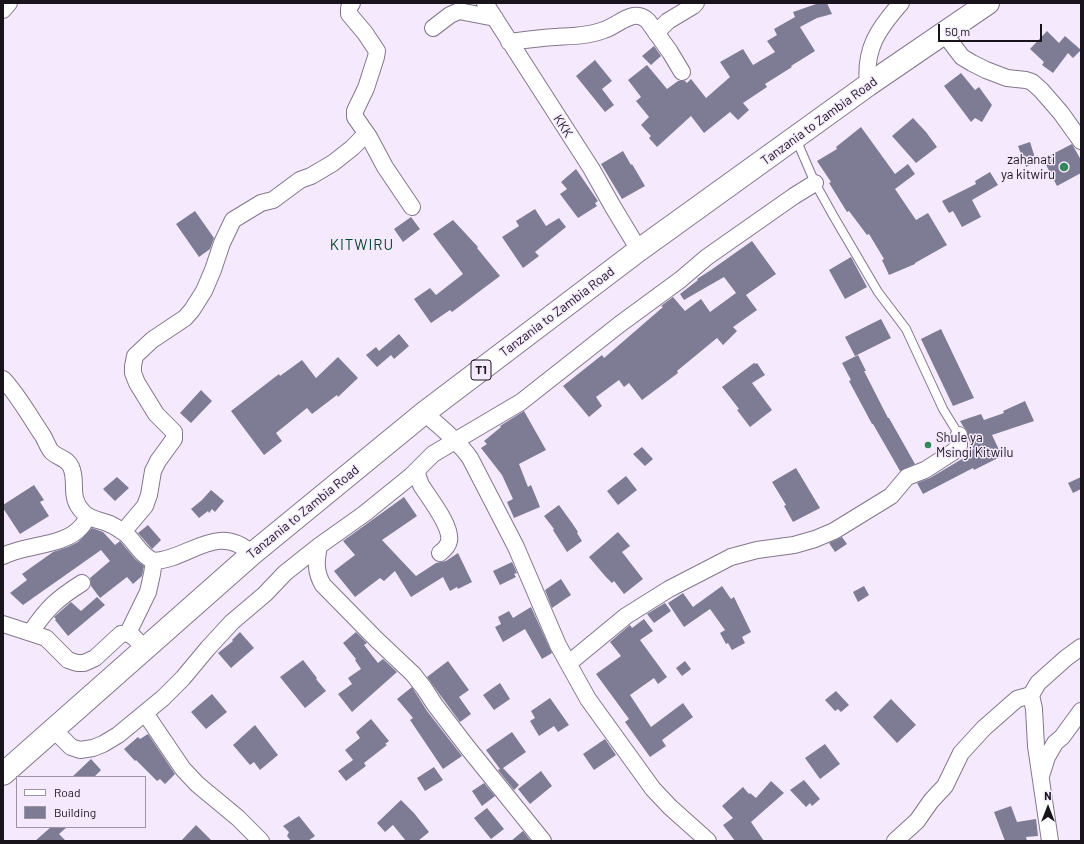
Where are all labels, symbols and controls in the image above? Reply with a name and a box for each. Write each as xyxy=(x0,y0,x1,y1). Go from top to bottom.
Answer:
scale bar xyxy=(940,16,1044,42)
text: 50 m xyxy=(945,24,970,38)
street label: Tanzania to Zambia Road xyxy=(758,74,880,168)
street label: KKK xyxy=(550,112,576,140)
place label: zahanati ya kitwiru xyxy=(1001,152,1055,183)
marker: zahanati ya kitwiru xyxy=(1058,161,1070,173)
district label: KITWIRU xyxy=(330,236,394,254)
street label: Tanzania to Zambia Road xyxy=(496,264,618,360)
road number: T1 xyxy=(471,360,491,380)
place label: Shule ya Msingi Kitwilu xyxy=(936,430,1013,461)
marker: Shule ya Msingi Kitwilu xyxy=(923,440,933,450)
street label: Tanzania to Zambia Road xyxy=(244,462,362,562)
legend xyxy=(16,776,146,828)
text: Road xyxy=(54,785,81,799)
north arrow xyxy=(1028,788,1068,828)
text: N xyxy=(1044,789,1052,802)
text: Building xyxy=(54,805,96,819)

